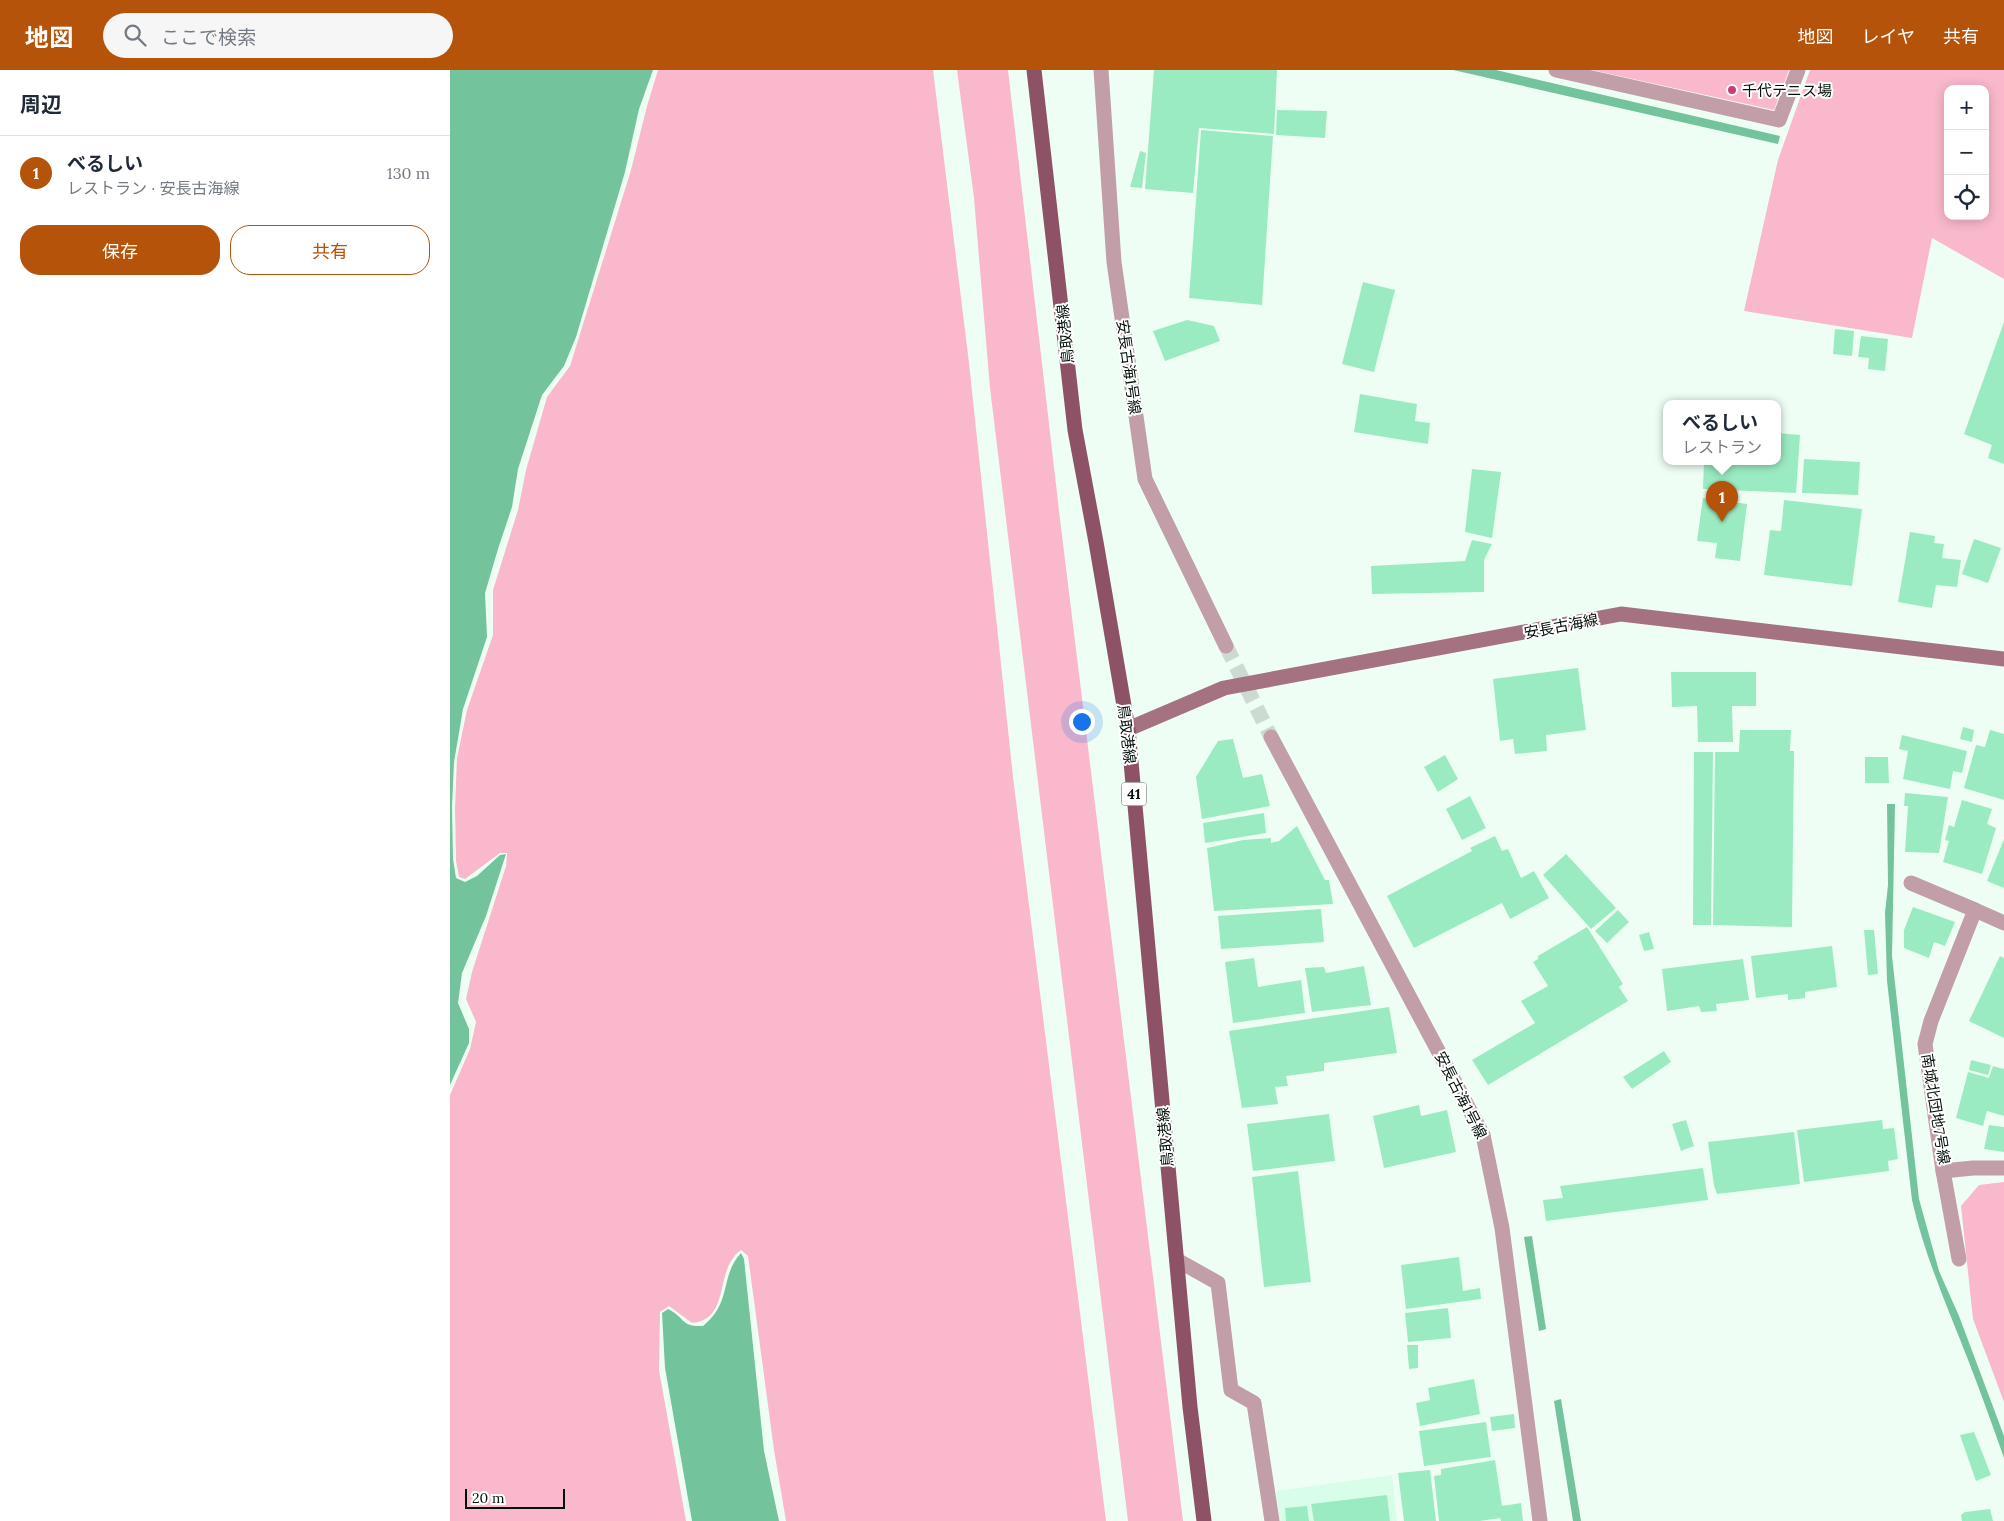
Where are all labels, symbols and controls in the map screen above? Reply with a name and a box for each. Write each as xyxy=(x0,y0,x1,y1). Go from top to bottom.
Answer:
search box xyxy=(103,13,453,58)
icon: search xyxy=(121,21,149,49)
text: 地図 xyxy=(25,22,73,53)
text: ここで検索 xyxy=(161,25,256,49)
text: 地図 xyxy=(1798,25,1834,48)
text: レイヤ xyxy=(1862,25,1915,48)
text: 共有 xyxy=(1943,25,1979,48)
place label: 千代テニス場 xyxy=(1742,81,1832,100)
marker: 千代テニス場 xyxy=(1726,84,1738,96)
map controls xyxy=(1944,85,1989,220)
button: + xyxy=(1944,85,1989,130)
text: 周辺 xyxy=(20,91,62,118)
button: − xyxy=(1944,130,1989,175)
text: べるしい xyxy=(67,151,143,175)
text: 1 xyxy=(33,163,39,183)
text: 130 m xyxy=(387,163,430,183)
button: locate xyxy=(1944,175,1989,220)
text: レストラン · 安長古海線 xyxy=(67,178,239,198)
button: 保存 xyxy=(20,225,220,275)
button: 共有 xyxy=(230,225,430,275)
street label: 鳥取港線 xyxy=(1052,303,1078,365)
street label: 安長古海1号線 xyxy=(1113,318,1145,416)
popup xyxy=(1663,400,1781,465)
text: べるしい xyxy=(1682,410,1758,434)
text: レストラン xyxy=(1682,437,1762,457)
pin: 1 xyxy=(1706,481,1738,522)
street label: 安長古海線 xyxy=(1522,610,1600,642)
street label: 鳥取港線 xyxy=(1114,703,1140,765)
your location xyxy=(1069,709,1095,735)
road number: 41 xyxy=(1122,782,1146,806)
street label: 安長古海1号線 xyxy=(1431,1048,1491,1142)
street label: 南城北団地7号線 xyxy=(1918,1052,1954,1166)
street label: 鳥取港線 xyxy=(1153,1106,1177,1168)
scale bar xyxy=(465,1486,565,1509)
text: 20 m xyxy=(472,1489,504,1507)

